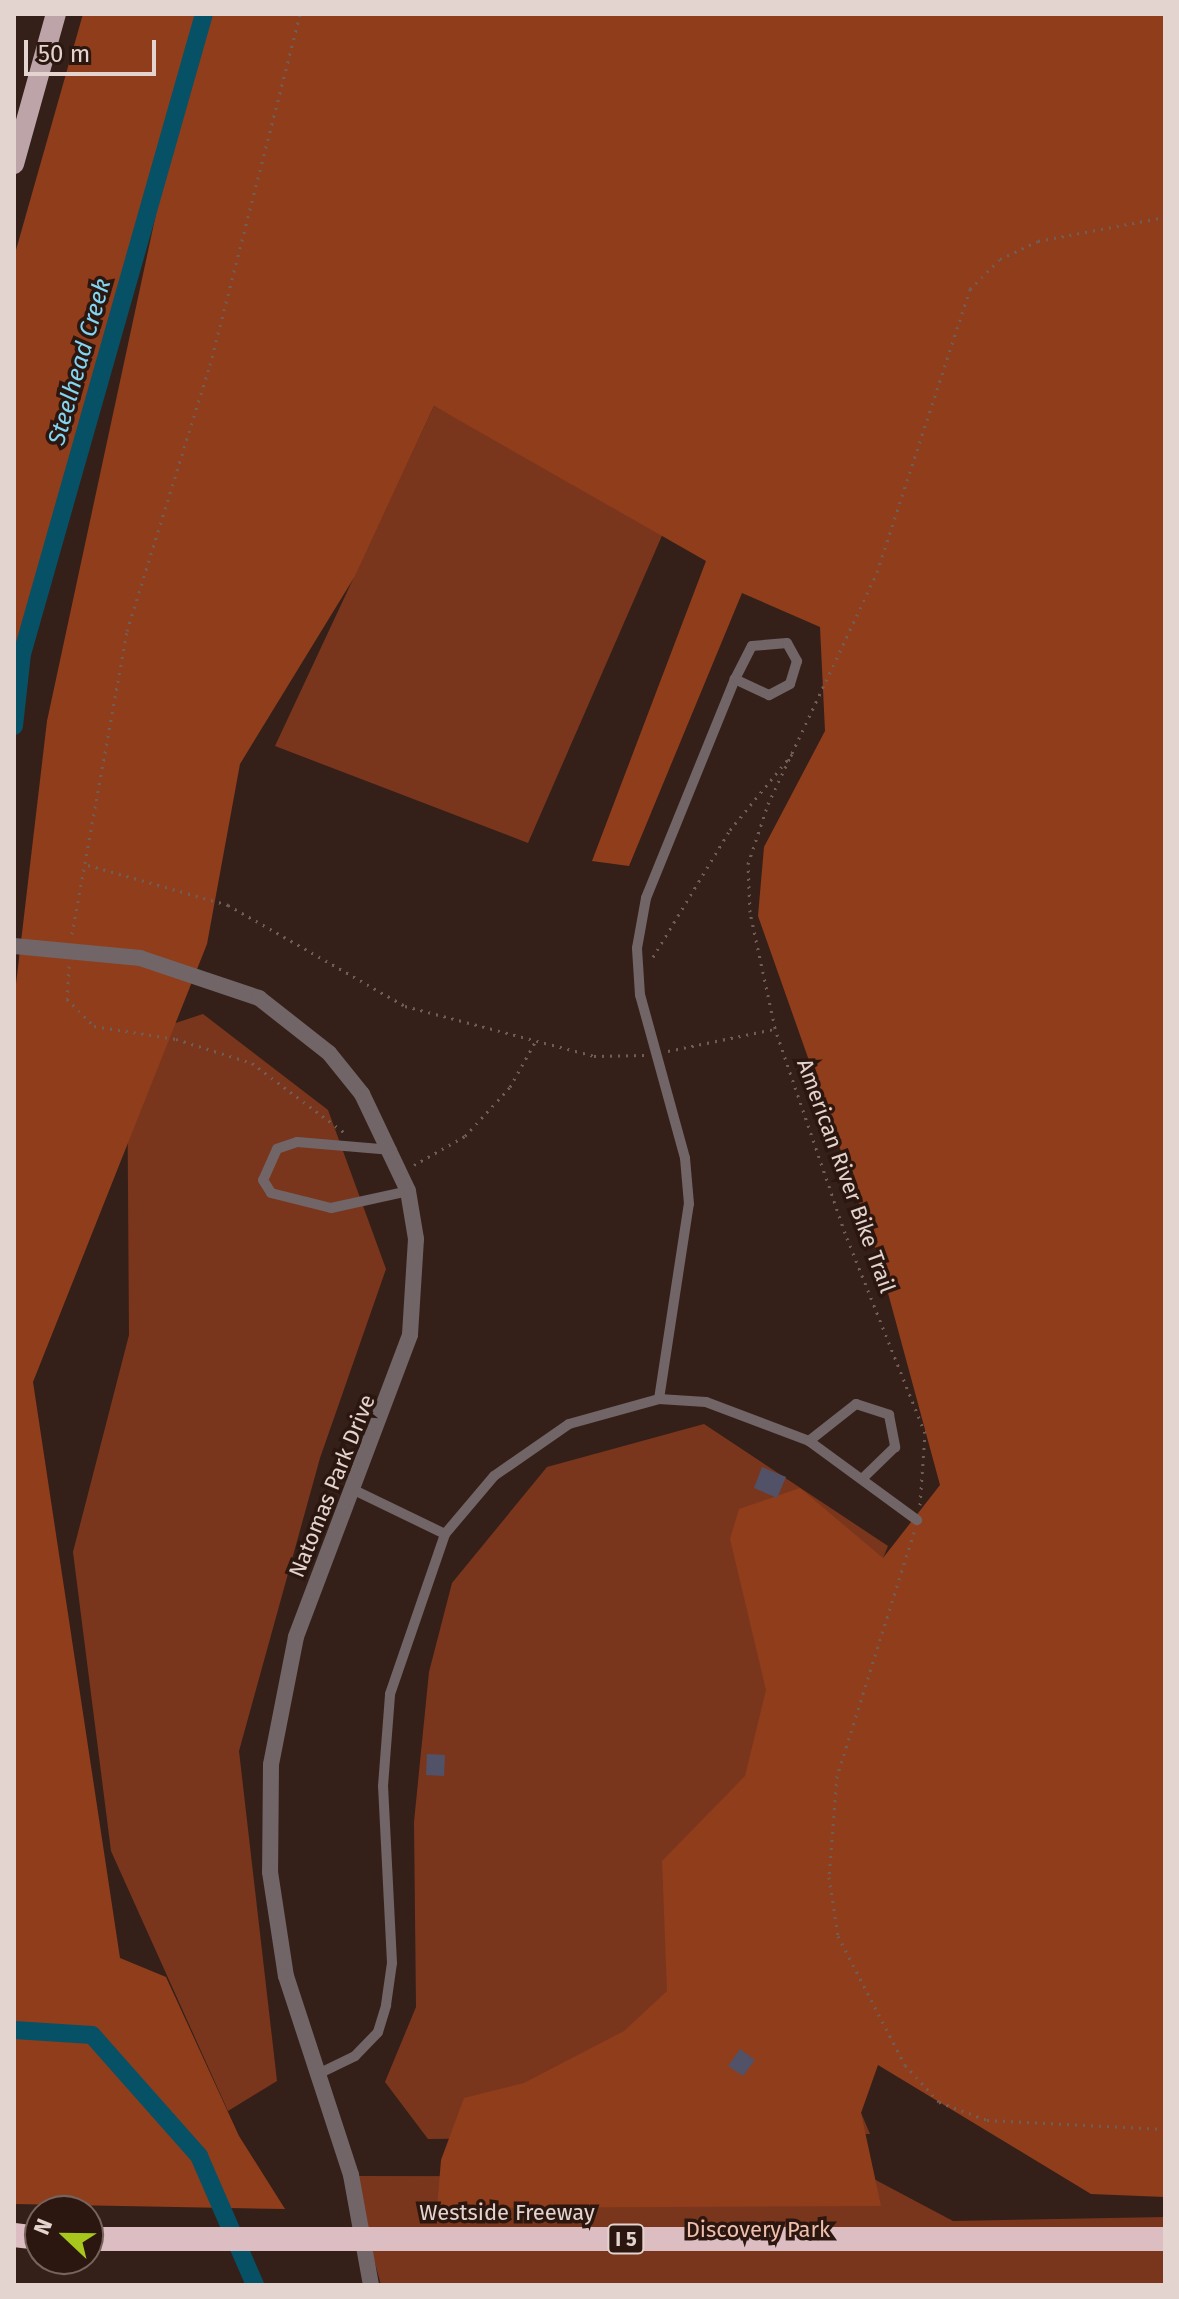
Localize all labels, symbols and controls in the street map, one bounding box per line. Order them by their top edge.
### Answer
scale bar [28,24,160,74]
text: 50 m [38,40,90,68]
water label: Steelhead Creek [42,275,118,449]
street label: American River Bike Trail [791,1055,901,1297]
street label: Natomas Park Drive [283,1391,381,1581]
north arrow [24,2195,104,2275]
street label: Westside Freeway [419,2200,595,2226]
text: N [28,2215,58,2238]
park label: Discovery Park [686,2217,830,2243]
road number: I 5 [606,2223,646,2255]

